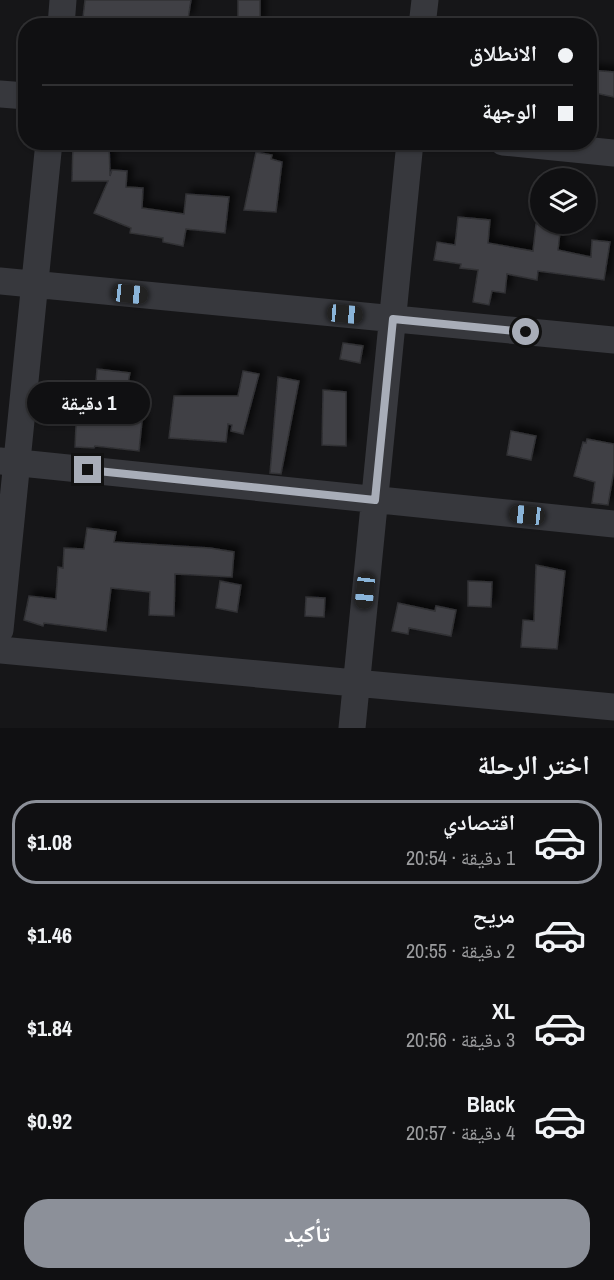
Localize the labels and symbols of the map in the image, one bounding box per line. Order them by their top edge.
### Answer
car [111,283,149,305]
car [326,303,364,325]
route start [512,318,539,345]
callout: 1 دقيقة [26,383,150,425]
route end [74,456,101,483]
car [508,504,546,526]
car [354,572,376,610]

